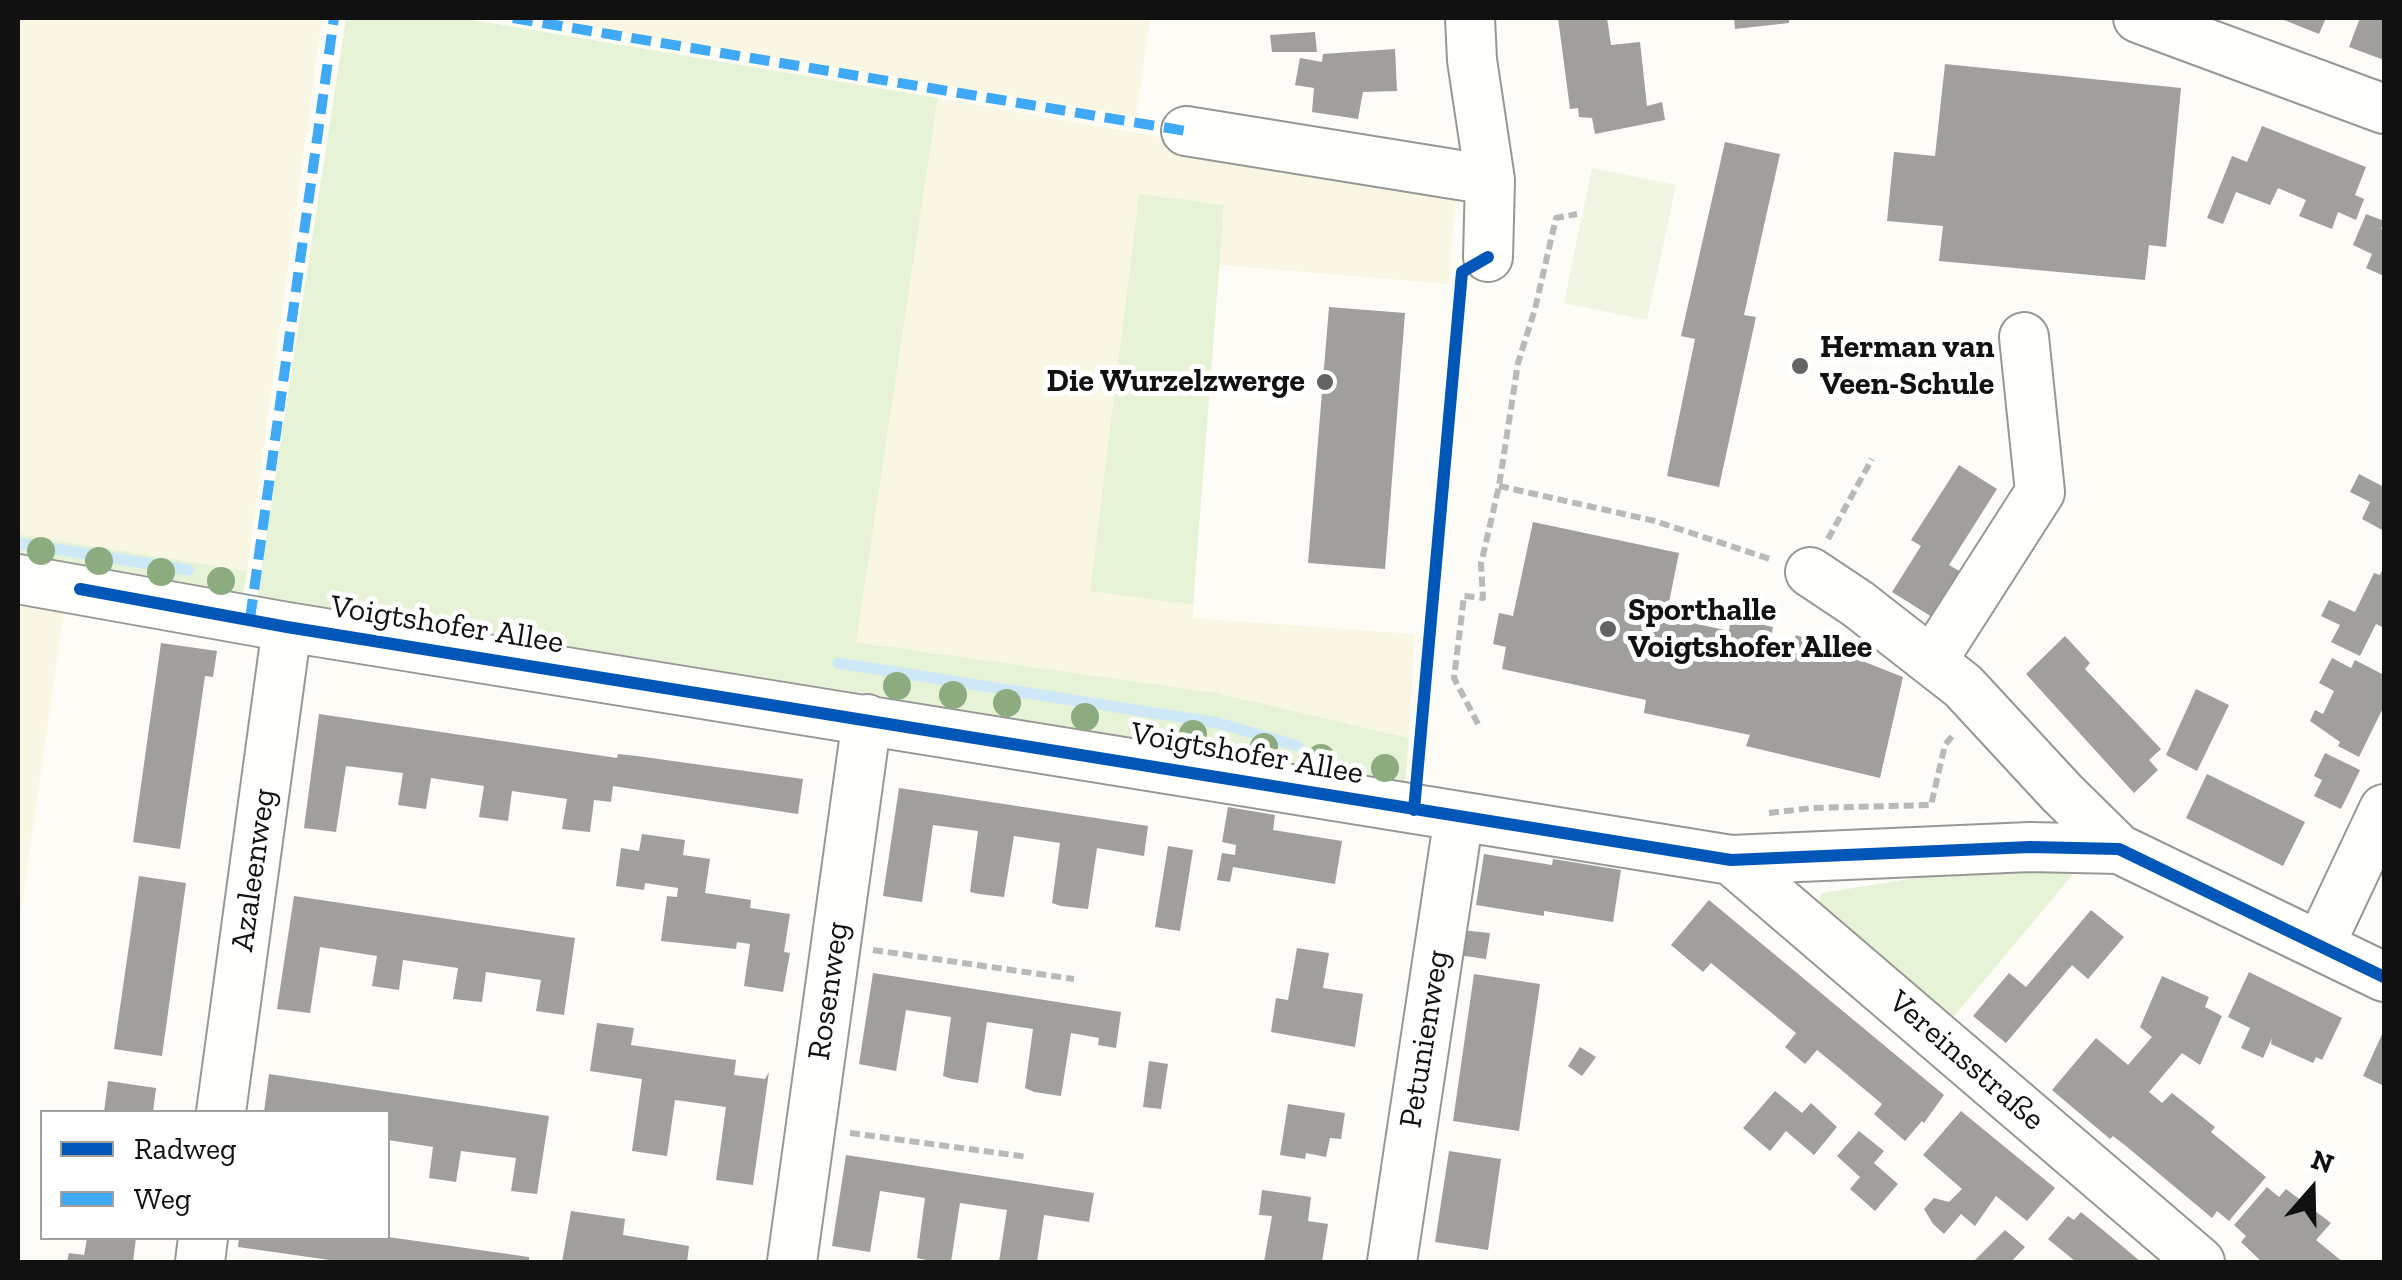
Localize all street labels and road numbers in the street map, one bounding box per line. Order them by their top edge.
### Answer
street label: Voigtshofer Allee [328,588,566,662]
street label: Voigtshofer Allee [1128,715,1366,793]
street label: Azaleenweg [224,786,284,954]
street label: Rosenweg [800,919,858,1063]
street label: Petunienweg [1392,947,1458,1131]
street label: Vereinsstraße [1880,983,2052,1139]

